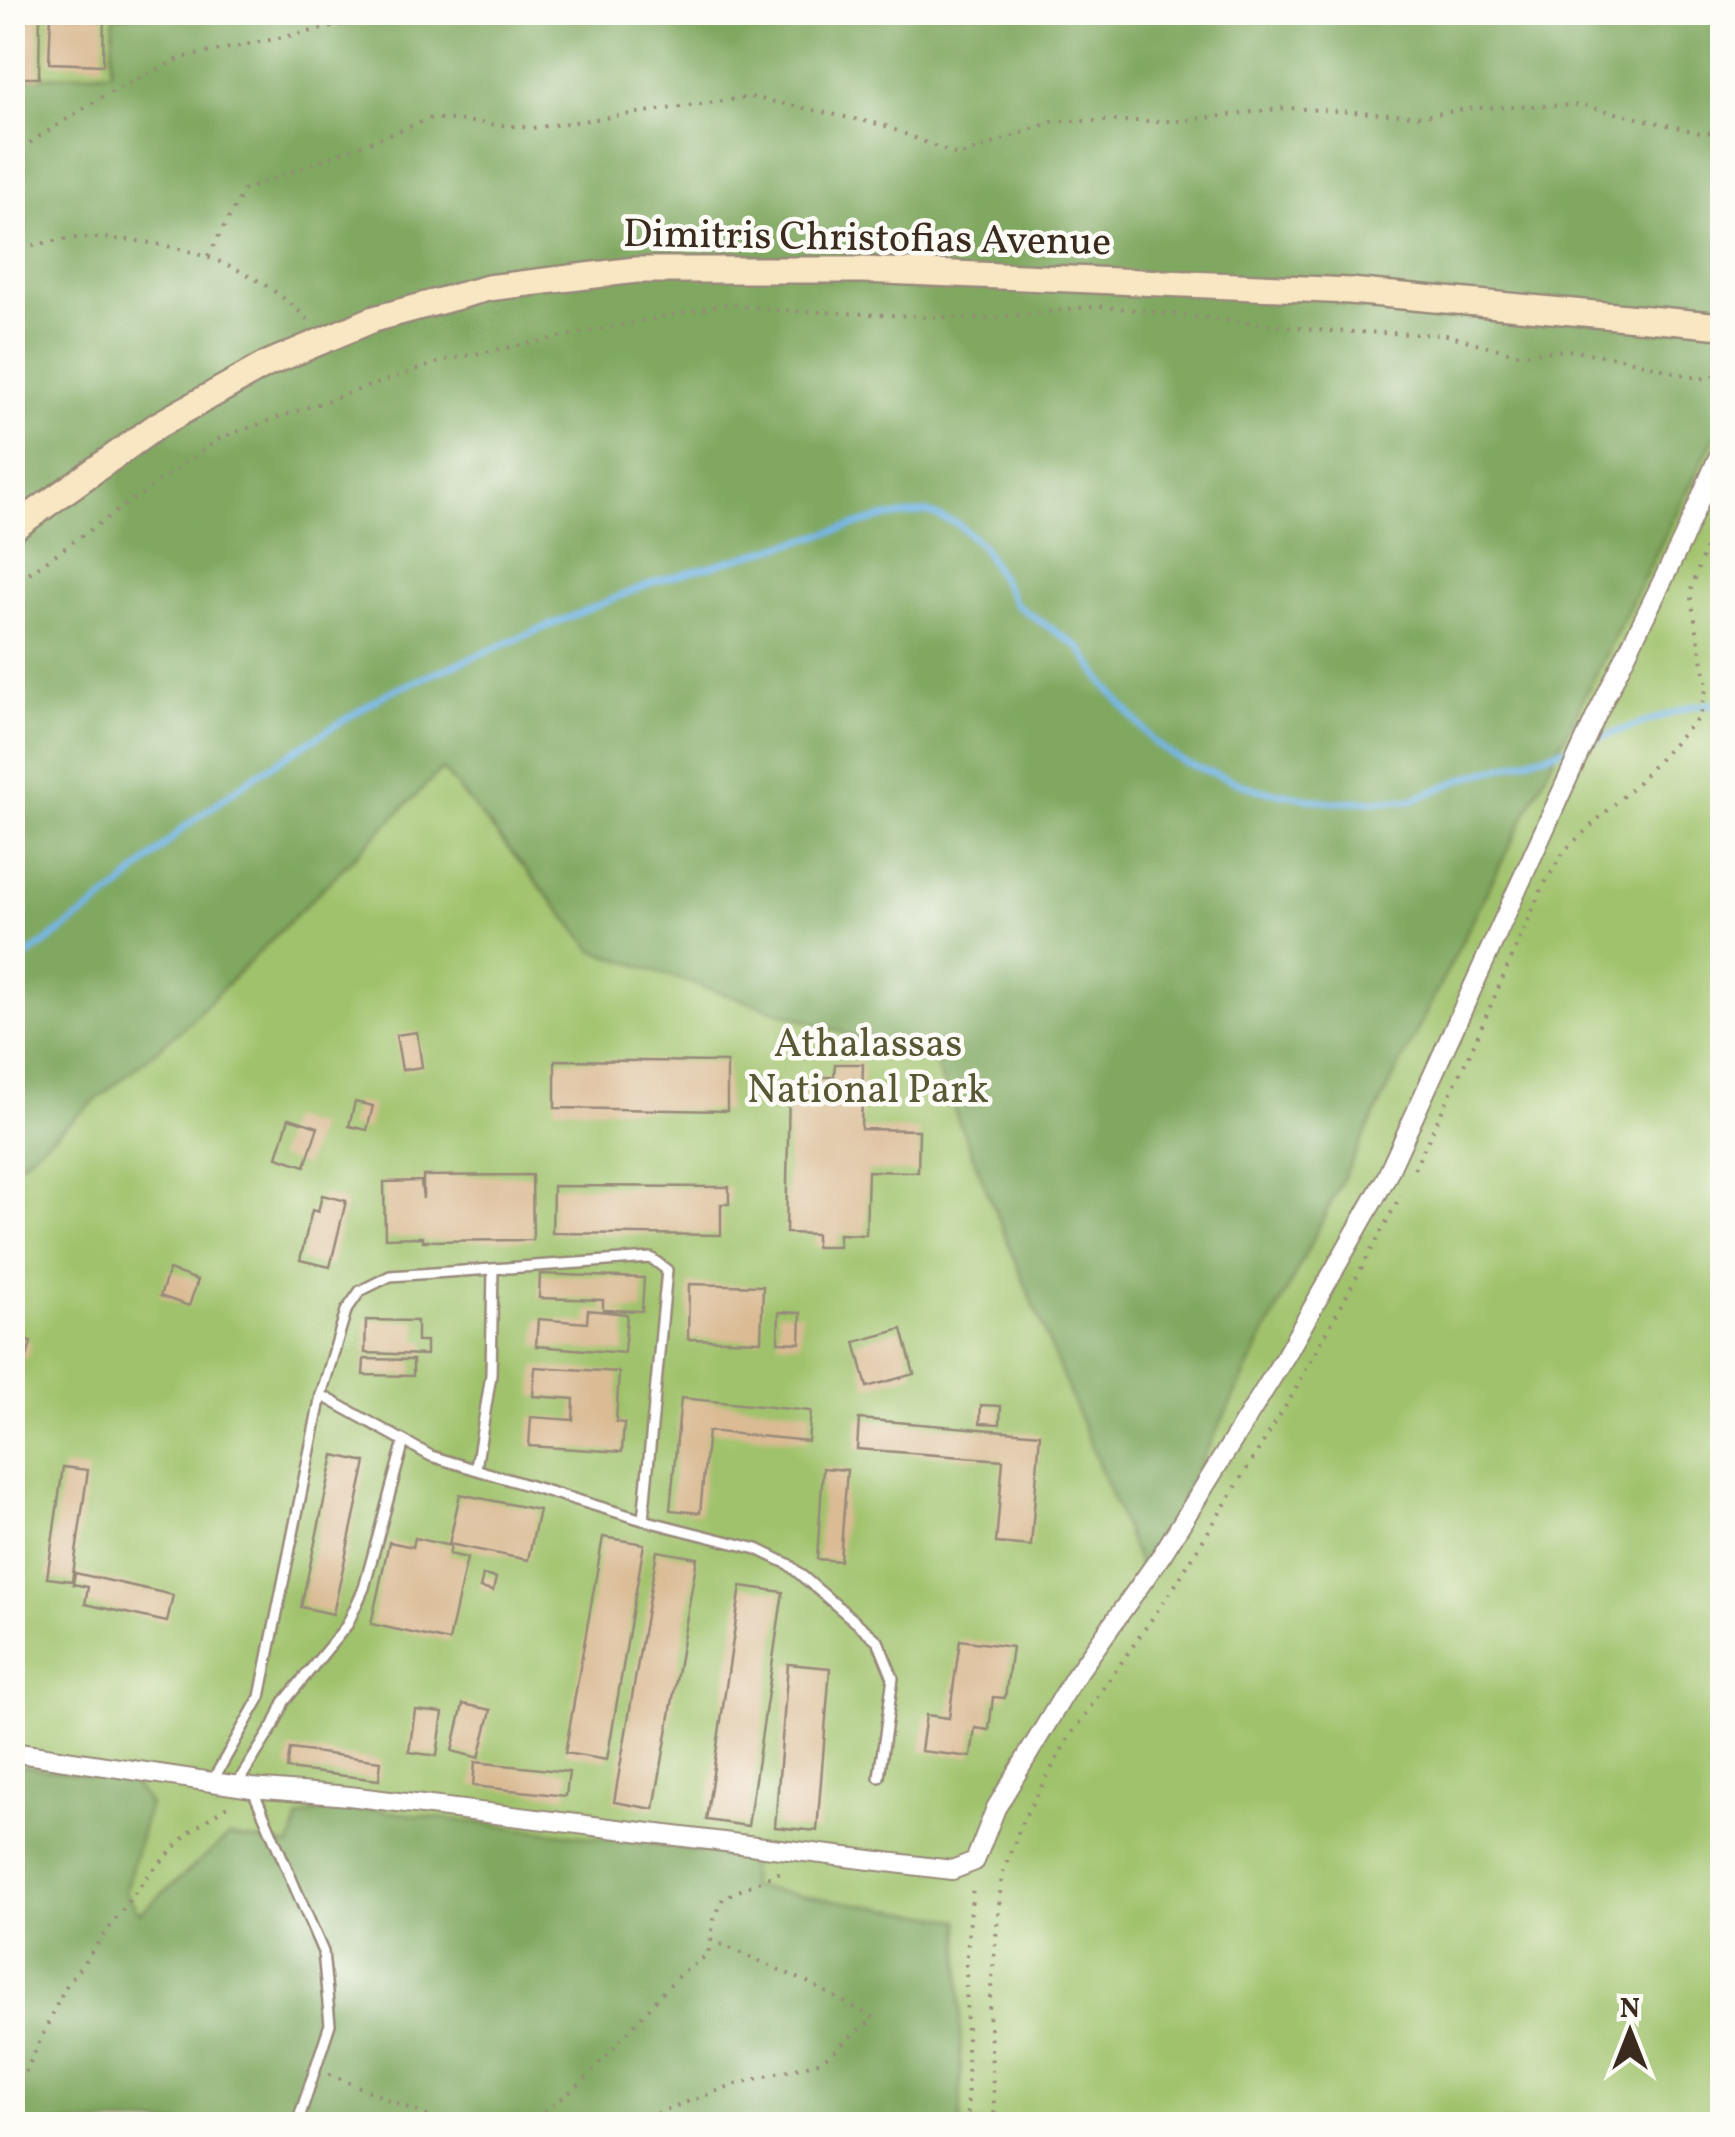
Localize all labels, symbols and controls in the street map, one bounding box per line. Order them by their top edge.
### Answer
street label: Dimitris Christofias Avenue [622,208,1112,272]
park label: Athalassas National Park [747,1018,989,1120]
north arrow [1580,1982,1680,2082]
text: N [1620,1990,1640,2029]

